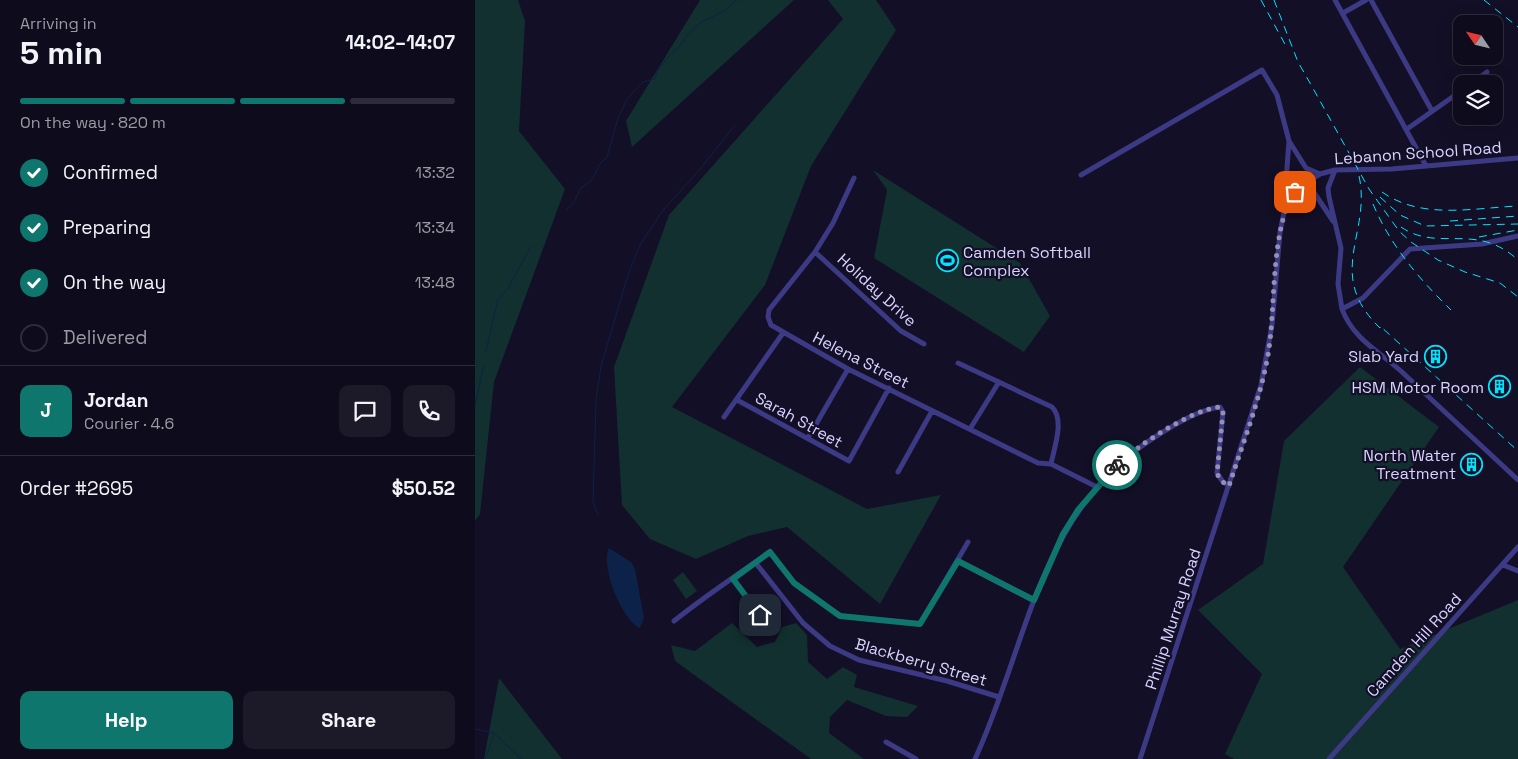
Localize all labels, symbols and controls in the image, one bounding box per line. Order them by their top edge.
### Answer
text: Arriving in [20,13,97,34]
north arrow [1453,15,1503,65]
map controls [1453,15,1503,125]
text: 14:02–14:07 [345,30,455,55]
text: 5 min [20,33,103,73]
button: layers [1453,75,1503,125]
text: On the way · 820 m [20,112,166,133]
street label: Lebanon School Road [1334,137,1502,169]
icon: check [20,159,48,187]
text: Confirmed [63,160,158,185]
text: 13:32 [415,162,455,183]
pin [1274,171,1316,213]
icon: bag [1281,178,1309,206]
icon: check [20,214,48,242]
text: Preparing [63,215,151,240]
text: 13:34 [415,217,455,238]
place label: Camden Softball Complex [963,242,1091,281]
street label: Holiday Drive [833,249,921,331]
sports icon: Camden Softball Complex [935,249,959,273]
icon: check [20,269,48,297]
text: On the way [63,270,166,295]
text: 13:48 [415,272,455,293]
text: Delivered [63,325,148,350]
street label: Helena Street [809,327,913,393]
building icon: Slab Yard [1423,344,1447,368]
place label: Slab Yard [1348,346,1419,367]
building icon: HSM Motor Room [1488,375,1512,399]
place label: HSM Motor Room [1352,377,1484,398]
button: chat [339,385,391,437]
button: phone [403,385,455,437]
street label: Sarah Street [752,387,846,453]
text: Jordan [84,388,149,413]
text: J [40,398,52,423]
text: Courier · 4.6 [84,413,174,434]
courier [1092,440,1142,490]
place label: North Water Treatment [1363,445,1456,484]
icon: bike [1103,451,1131,479]
building icon: North Water Treatment [1460,452,1484,476]
text: Order #2695 [20,476,133,501]
text: $50.52 [392,476,455,501]
street label: Phillip Murray Road [1140,546,1206,692]
street label: Camden Hill Road [1362,589,1466,701]
pin [739,594,781,636]
icon: home [746,601,774,629]
street label: Blackberry Street [853,633,989,691]
button: Help [20,691,233,749]
button: Share [243,691,455,749]

